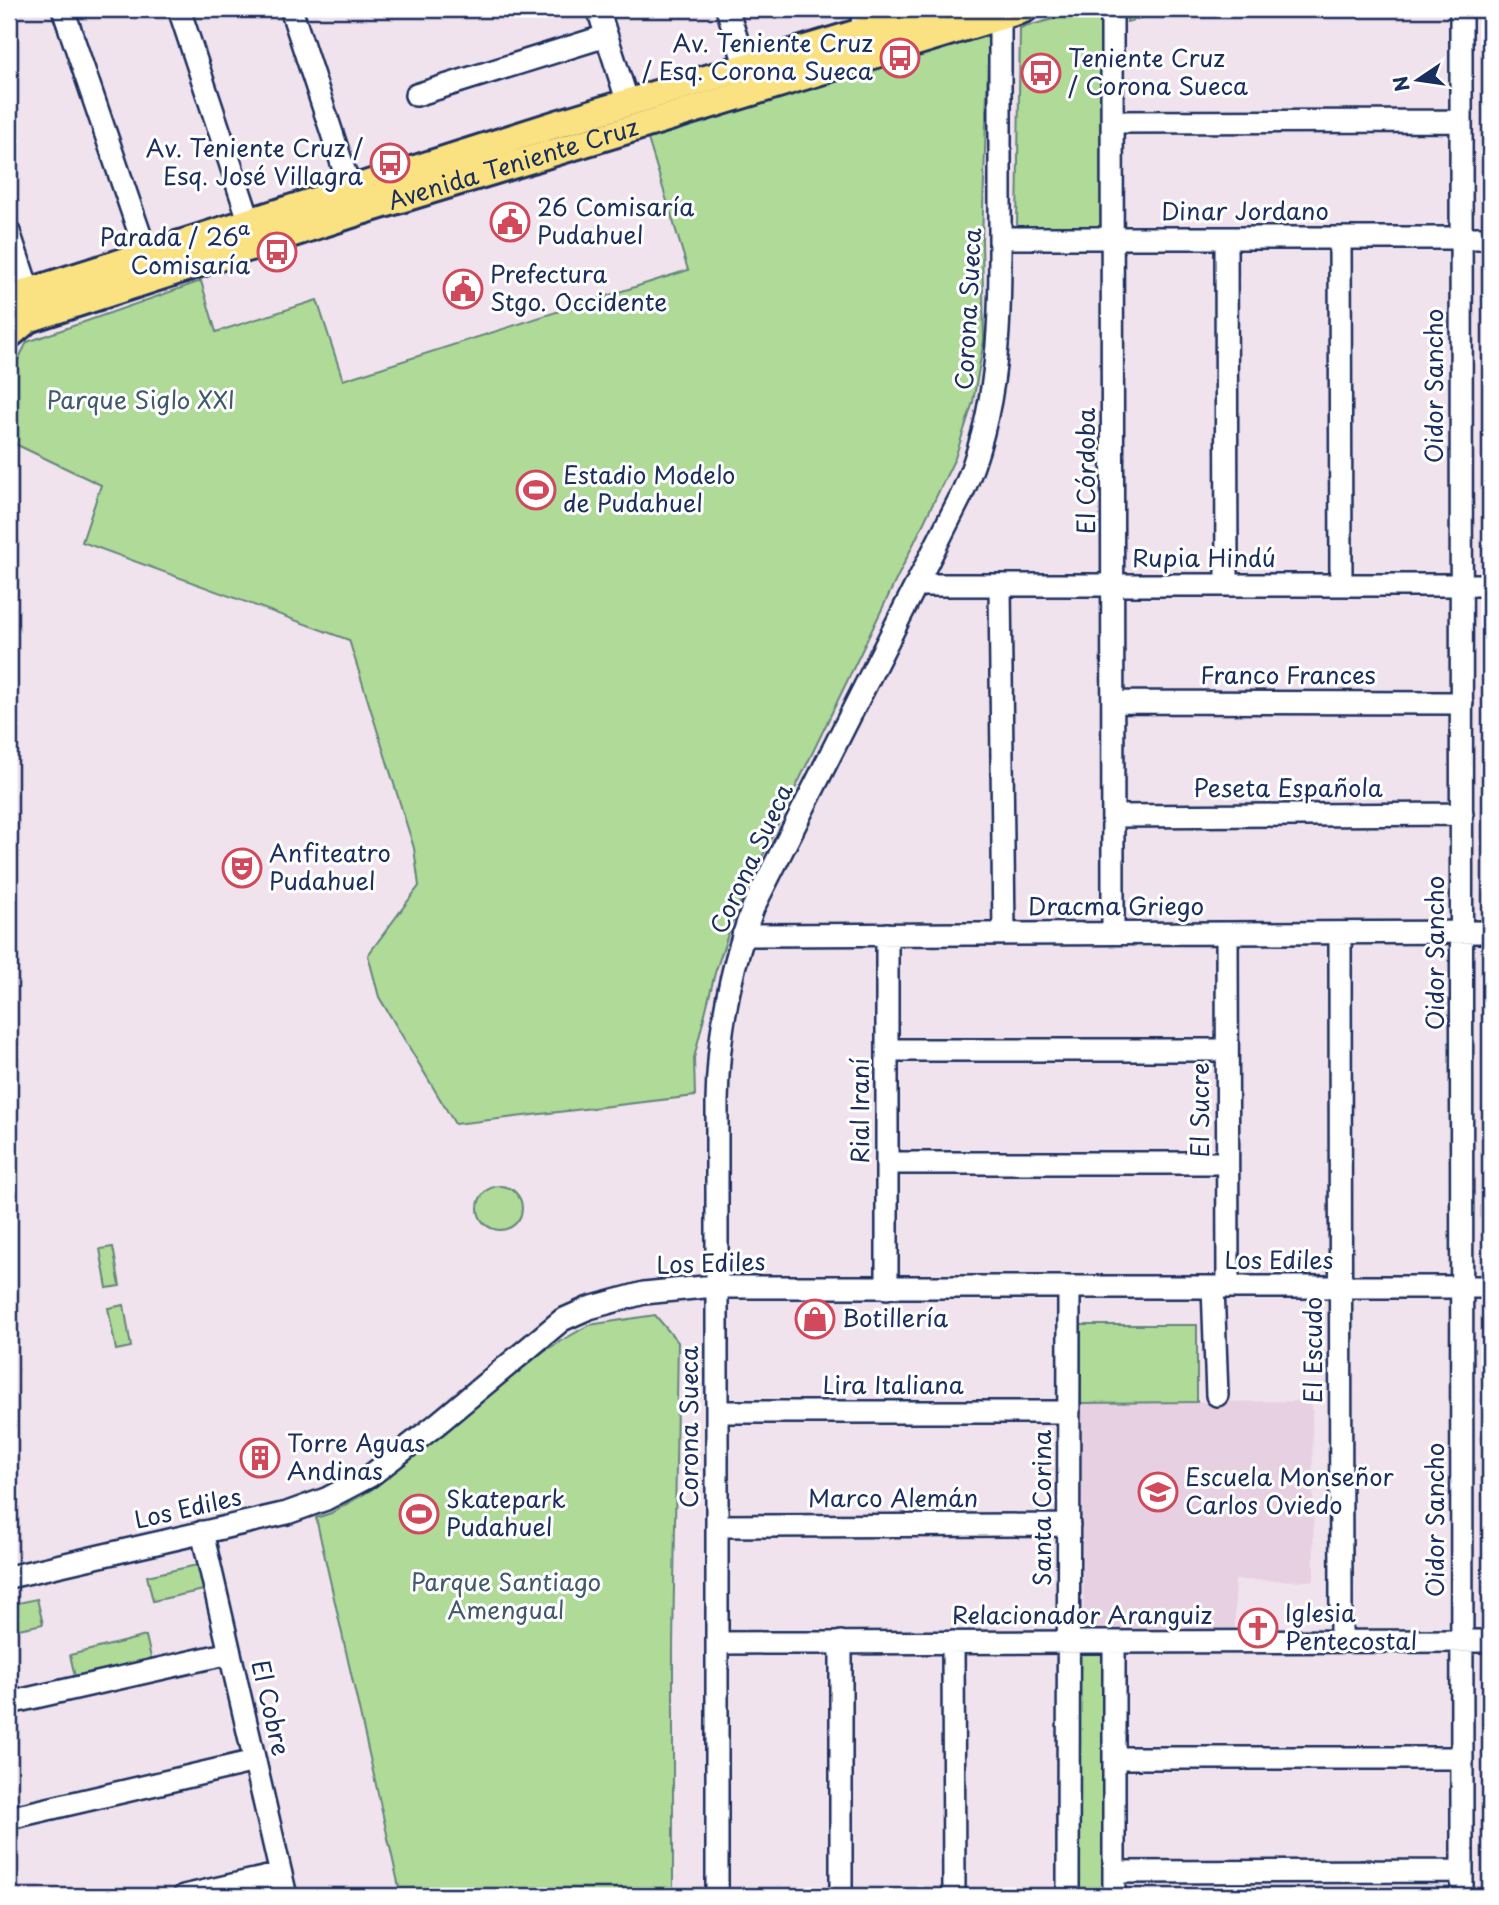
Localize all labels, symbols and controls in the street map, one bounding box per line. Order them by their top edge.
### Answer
place label: Av. Teniente Cruz / Esq. Corona Sueca [642,24,873,88]
bus stop icon: Av. Teniente Cruz / Esq. Corona Sueca [879,37,921,79]
place label: Teniente Cruz / Corona Sueca [1068,39,1248,103]
north arrow [1384,46,1454,116]
bus stop icon: Teniente Cruz / Corona Sueca [1020,52,1062,94]
text: N [1385,74,1416,95]
street label: Avenida Teniente Cruz [383,108,642,218]
place label: Av. Teniente Cruz / Esq. José Villagra [146,129,364,193]
bus stop icon: Av. Teniente Cruz / Esq. José Villagra [369,142,411,184]
place label: 26 Comisaría Pudahuel [537,188,694,252]
street label: Dinar Jordano [1161,192,1329,228]
public building icon: 26 Comisaría Pudahuel [489,201,531,243]
place label: Parada / 26ª Comisaría [100,218,250,282]
street label: Corona Sueca [945,227,989,391]
bus stop icon: Parada / 26ª Comisaría [256,231,298,273]
place label: Prefectura Stgo. Occidente [490,255,667,319]
public building icon: Prefectura Stgo. Occidente [442,268,484,310]
street label: Oidor Sancho [1415,309,1451,463]
park label: Parque Siglo XXI [47,381,235,417]
street label: El Córdoba [1067,408,1103,534]
place label: Estadio Modelo de Pudahuel [563,456,735,520]
sports icon: Estadio Modelo de Pudahuel [515,469,557,511]
street label: Rupia Hindú [1132,539,1276,575]
street label: Franco Frances [1200,656,1376,692]
street label: Peseta Española [1193,769,1383,805]
street label: Corona Sueca [700,777,801,939]
place label: Anfiteatro Pudahuel [269,834,391,898]
theatre icon: Anfiteatro Pudahuel [221,847,263,889]
street label: Oidor Sancho [1416,876,1452,1030]
street label: Dracma Griego [1028,887,1204,923]
street label: Rial Iraní [841,1058,877,1164]
street label: El Sucre [1181,1062,1217,1158]
street label: Los Ediles [1224,1241,1334,1277]
street label: Los Ediles [656,1242,766,1282]
street label: El Escudo [1294,1297,1330,1403]
shop icon: Botillería [794,1298,836,1340]
place label: Botillería [842,1299,948,1335]
street label: Corona Sueca [670,1346,706,1508]
street label: Lira Italiana [822,1366,964,1402]
place label: Torre Aguas Andinas [287,1424,425,1488]
street label: Santa Corina [1023,1429,1059,1586]
building icon: Torre Aguas Andinas [239,1437,281,1479]
street label: Oidor Sancho [1416,1443,1452,1597]
place label: Escuela Monseñor Carlos Oviedo [1185,1458,1395,1522]
school or university icon: Escuela Monseñor Carlos Oviedo [1137,1471,1179,1513]
street label: Los Ediles [130,1477,245,1537]
street label: Marco Alemán [808,1479,978,1515]
place label: Skatepark Pudahuel [446,1480,566,1544]
sports icon: Skatepark Pudahuel [398,1493,440,1535]
park label: Parque Santiago Amengual [411,1563,601,1627]
place label: Iglesia Pentecostal [1285,1594,1417,1658]
street label: Relacionador Aranguiz [952,1596,1212,1632]
church icon: Iglesia Pentecostal [1237,1607,1279,1649]
street label: El Cobre [243,1656,300,1759]

